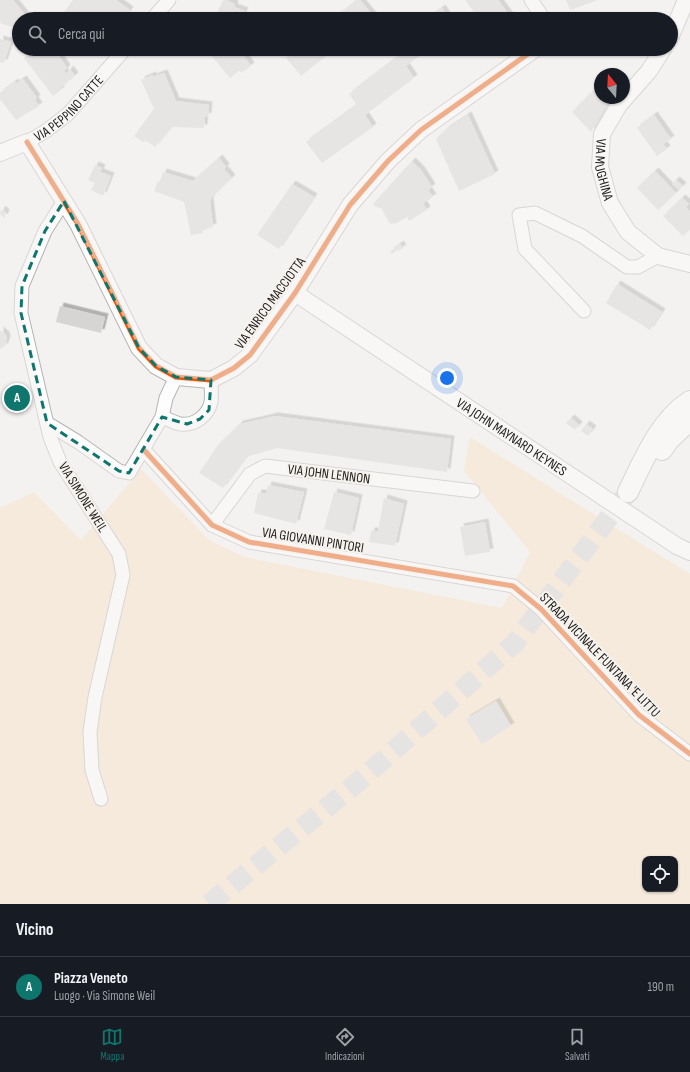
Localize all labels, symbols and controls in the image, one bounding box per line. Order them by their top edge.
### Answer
search box [12,12,678,56]
icon: search [26,23,48,45]
text: Cerca qui [58,25,105,44]
north arrow [594,68,630,104]
street label: VIA PEPPINO CATTE [31,71,107,145]
street label: VIA MUGHINA [591,138,618,203]
street label: VIA ENRICO MACCIOTTA [231,253,310,352]
your location [437,368,457,388]
pin: A [4,383,30,413]
street label: VIA JOHN MAYNARD KEYNES [453,394,570,479]
street label: VIA SIMONE WEIL [55,459,111,535]
street label: VIA JOHN LENNON [287,461,371,487]
street label: VIA GIOVANNI PINTORI [261,524,365,556]
street label: STRADA VICINALE FUNTANA 'E LITTU [536,589,664,721]
map controls [642,856,678,892]
button: locate [642,856,678,892]
text: Vicino [16,920,53,940]
text: Piazza Veneto [54,969,128,988]
text: A [26,979,32,995]
text: 190 m [647,979,674,995]
text: Luogo · Via Simone Weil [54,988,155,1004]
tab: Mappa [100,1026,124,1063]
tab: Indicazioni [325,1026,364,1063]
tab: Salvati [565,1026,590,1063]

